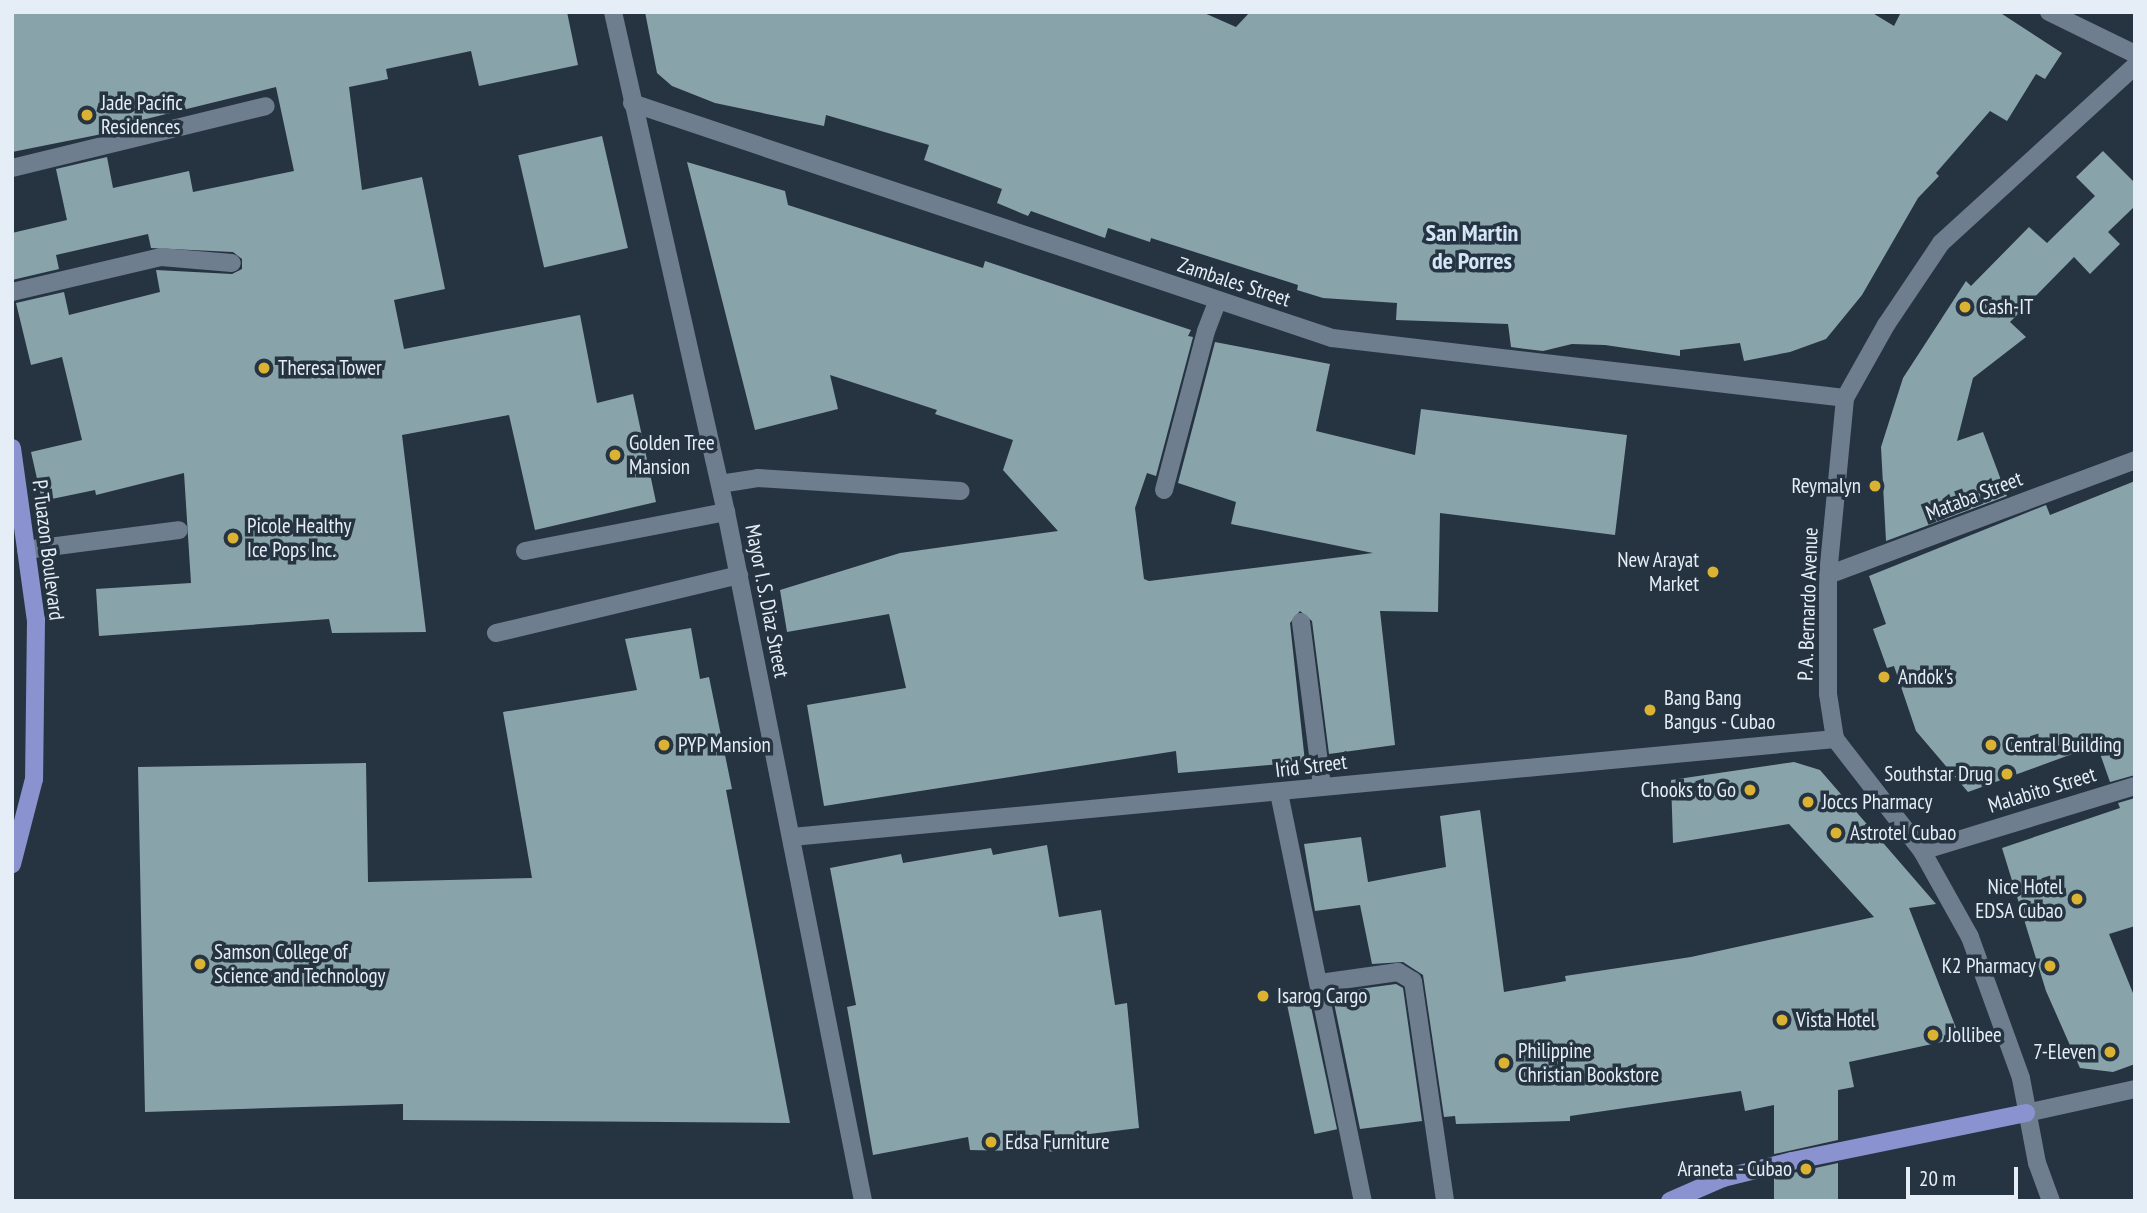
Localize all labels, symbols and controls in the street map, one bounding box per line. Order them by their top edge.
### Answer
place label: Jade Pacific Residences [101,90,183,140]
marker: Jade Pacific Residences [79,107,95,123]
district label: San Martin de Porres [1426,219,1518,275]
street label: Zambales Street [1174,252,1294,312]
place label: Cash-IT [1979,294,2033,320]
marker: Cash-IT [1957,299,1973,315]
place label: Theresa Tower [278,355,382,381]
marker: Theresa Tower [256,360,272,376]
place label: Golden Tree Mansion [629,430,715,480]
marker: Golden Tree Mansion [607,447,623,463]
street label: Mataba Street [1922,466,2026,526]
place label: Reymalyn [1791,473,1861,499]
street label: P. Tuazon Boulevard [27,477,69,623]
marker: Reymalyn [1867,478,1883,494]
place label: Picole Healthy Ice Pops Inc. [247,513,351,563]
street label: Mayor I. S. Diaz Street [739,521,795,681]
street label: P. A. Bernardo Avenue [1793,525,1823,683]
marker: Picole Healthy Ice Pops Inc. [225,530,241,546]
place label: New Arayat Market [1616,547,1699,597]
marker: New Arayat Market [1705,564,1721,580]
place label: Andok's [1898,664,1953,690]
marker: Andok's [1876,669,1892,685]
place label: Bang Bang Bangus - Cubao [1664,685,1777,735]
marker: Bang Bang Bangus - Cubao [1642,702,1658,718]
place label: PYP Mansion [678,732,771,758]
place label: Central Building [2005,732,2122,758]
marker: PYP Mansion [656,737,672,753]
marker: Central Building [1983,737,1999,753]
street label: Irid Street [1274,749,1348,783]
place label: Southstar Drug [1884,761,1993,787]
street label: Malabito Street [1985,762,2099,818]
marker: Southstar Drug [1999,766,2015,782]
place label: Chooks to Go [1641,777,1736,803]
marker: Chooks to Go [1742,782,1758,798]
place label: Joccs Pharmacy [1822,789,1932,815]
marker: Joccs Pharmacy [1800,794,1816,810]
place label: Astrotel Cubao [1850,820,1956,846]
marker: Astrotel Cubao [1828,825,1844,841]
place label: Nice Hotel EDSA Cubao [1975,874,2063,924]
marker: Nice Hotel EDSA Cubao [2069,891,2085,907]
place label: Samson College of Science and Technology [214,939,386,989]
place label: K2 Pharmacy [1942,953,2036,979]
marker: Samson College of Science and Technology [192,956,208,972]
marker: K2 Pharmacy [2042,958,2058,974]
place label: Isarog Cargo [1277,983,1367,1009]
marker: Isarog Cargo [1255,988,1271,1004]
place label: Vista Hotel [1796,1007,1876,1033]
marker: Vista Hotel [1774,1012,1790,1028]
place label: Jollibee [1947,1022,2002,1048]
marker: Jollibee [1925,1027,1941,1043]
place label: Philippine Christian Bookstore [1518,1038,1659,1088]
place label: 7-Eleven [2033,1039,2096,1065]
marker: 7-Eleven [2102,1044,2118,1060]
marker: Philippine Christian Bookstore [1496,1055,1512,1071]
place label: Edsa Furniture [1005,1129,1110,1155]
marker: Edsa Furniture [983,1134,999,1150]
scale bar [1909,1154,2021,1198]
place label: Araneta - Cubao [1676,1156,1792,1182]
marker: Araneta - Cubao [1798,1161,1814,1177]
text: 20 m [1919,1165,1956,1192]

